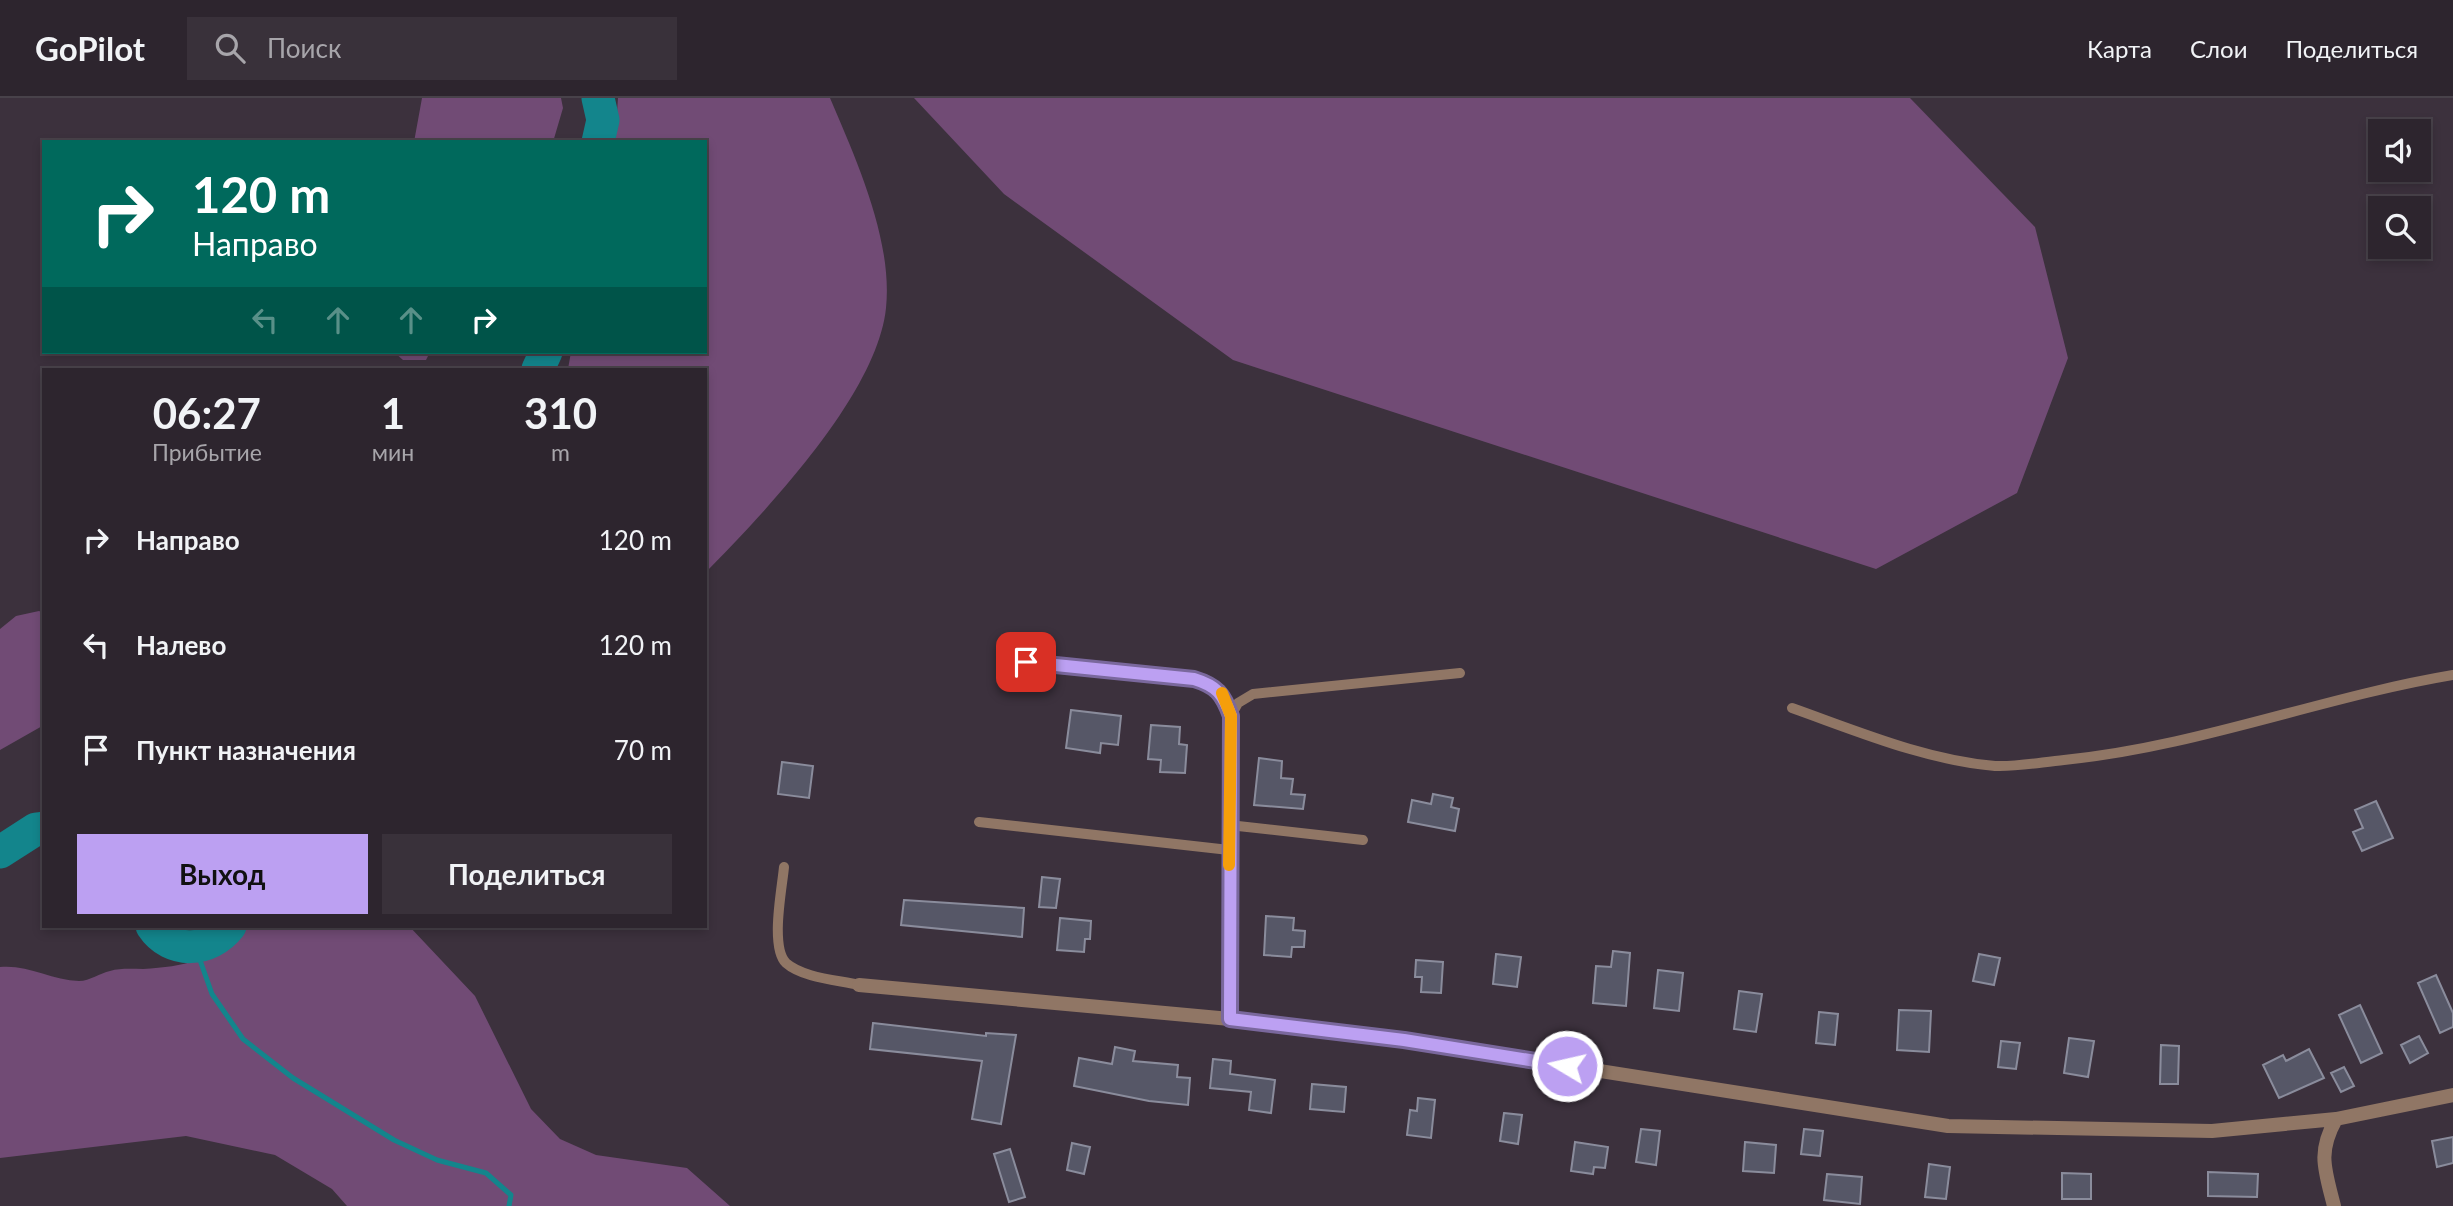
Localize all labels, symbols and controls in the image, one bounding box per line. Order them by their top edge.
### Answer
search box [187,17,677,80]
text: GoPilot [35,28,145,68]
icon: search [211,29,249,67]
text: Поиск [267,32,341,64]
text: Карта [2087,34,2152,63]
text: Слои [2190,34,2247,63]
text: Поделиться [2285,34,2418,63]
map controls [2368,119,2431,259]
button: sound [2368,119,2431,182]
text: 120 m [192,165,330,223]
icon: right [77,168,168,259]
button: search [2368,196,2431,259]
text: Направо [192,224,318,263]
icon: left [246,301,284,339]
icon: ahead [319,301,357,339]
icon: ahead [392,301,430,339]
icon: right [465,301,503,339]
text: 06:27 [153,388,261,438]
text: 1 [381,388,405,438]
text: 310 [524,388,597,438]
text: Прибытие [152,438,262,466]
text: мин [372,438,414,466]
text: m [551,438,570,466]
icon: right [77,521,115,559]
text: Направо [136,524,240,556]
text: 120 m [599,524,672,556]
icon: left [77,626,115,664]
text: Налево [136,629,226,661]
text: 120 m [599,629,672,661]
pin [996,632,1056,692]
icon: arrive [1007,643,1045,681]
icon: arrive [77,731,115,769]
text: Пункт назначения [136,734,356,766]
text: 70 m [614,734,672,766]
button: Выход [77,834,368,914]
button: Поделиться [382,834,672,914]
position arrow [1530,1029,1604,1103]

